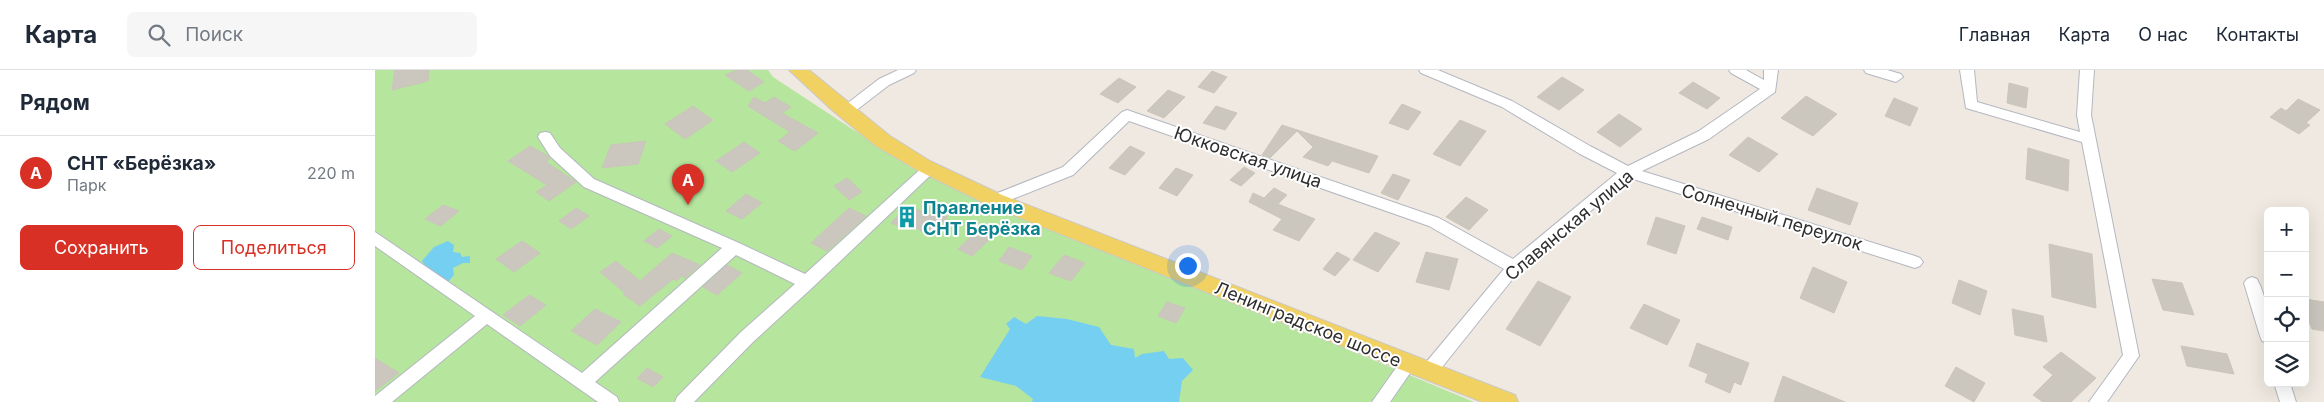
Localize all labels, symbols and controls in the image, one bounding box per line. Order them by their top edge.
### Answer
search box [127,12,477,57]
text: Карта [25,20,97,49]
icon: search [145,21,173,49]
text: Поиск [185,23,243,46]
text: Главная [1959,24,2030,45]
text: Карта [2058,24,2110,45]
text: О нас [2138,24,2188,45]
text: Контакты [2216,24,2299,45]
text: Рядом [20,90,90,115]
street label: Юкковская улица [1171,122,1325,192]
text: СНТ «Берёзка» [67,152,216,175]
text: A [30,163,42,183]
text: 220 m [307,163,355,183]
pin: A [672,164,704,205]
street label: Славянская улица [1501,165,1637,285]
text: Парк [67,175,106,195]
street label: Солнечный переулок [1679,179,1865,255]
place label: Правление СНТ Берёзка [923,197,1041,239]
building icon: Правление СНТ Берёзка [894,204,920,230]
map controls [2264,207,2309,387]
button: + [2264,207,2309,252]
button: Сохранить [20,225,183,270]
button: Поделиться [193,225,355,270]
button: − [2264,252,2309,297]
your location [1175,253,1201,279]
street label: Ленинградское шоссе [1212,277,1404,371]
button: locate [2264,297,2309,342]
button: layers [2264,342,2309,387]

